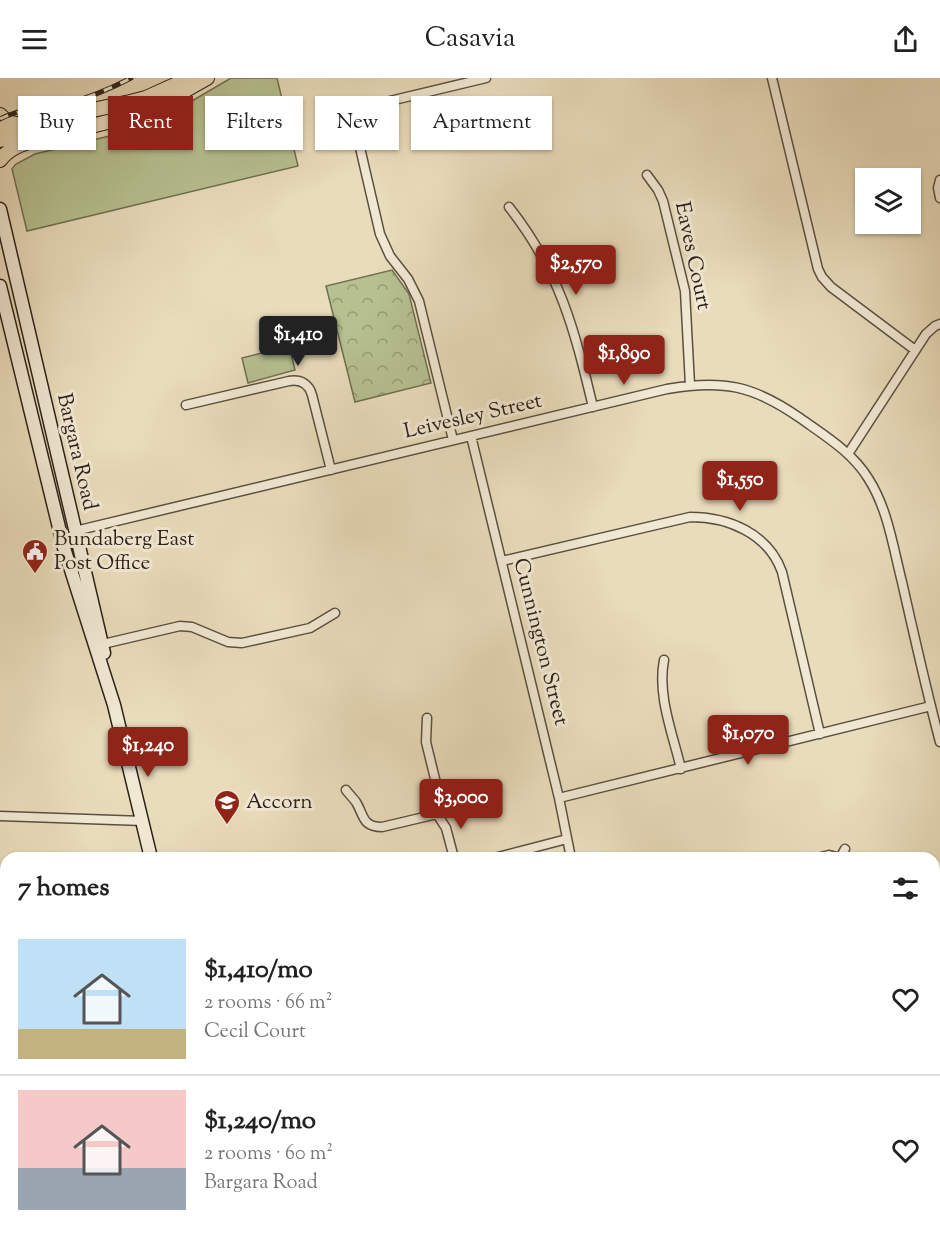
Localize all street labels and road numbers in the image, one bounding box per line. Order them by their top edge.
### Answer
street label: Eaves Court [666,199,718,313]
street label: Leivesley Street [401,387,545,447]
street label: Bargara Road [48,390,104,514]
street label: Cunnington Street [505,555,575,729]

